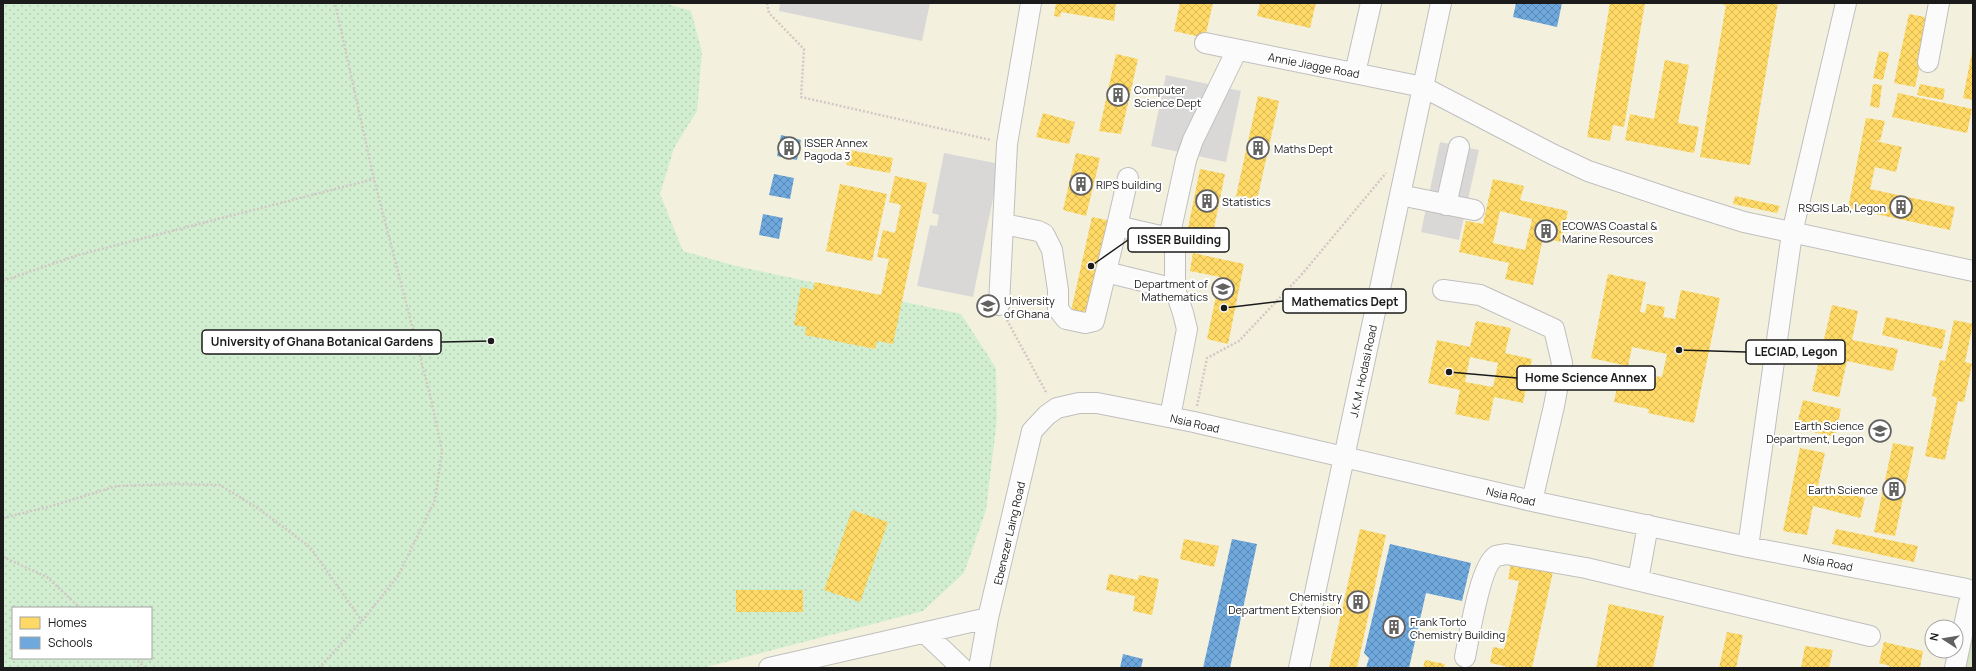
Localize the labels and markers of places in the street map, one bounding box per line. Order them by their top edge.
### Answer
building icon: Computer Science Dept [1105,82,1131,108]
place label: Computer Science Dept [1134,82,1201,110]
building icon: ISSER Annex Pagoda 3 [776,135,802,161]
place label: ISSER Annex Pagoda 3 [804,135,868,163]
building icon: Maths Dept [1245,135,1271,161]
place label: Maths Dept [1274,141,1333,156]
building icon: RIPS building [1068,171,1094,197]
place label: RIPS building [1096,177,1161,192]
building icon: Statistics [1194,188,1220,214]
place label: Statistics [1222,194,1271,209]
building icon: RSGIS Lab, Legon [1888,194,1914,220]
place label: RSGIS Lab, Legon [1798,200,1886,215]
building icon: ECOWAS Coastal & Marine Resources [1533,218,1559,244]
place label: ECOWAS Coastal & Marine Resources [1562,218,1658,246]
callout: ISSER Building [1128,228,1229,252]
place label: Department of Mathematics [1134,276,1208,304]
school or university icon: Department of Mathematics [1210,276,1236,302]
callout: Mathematics Dept [1283,289,1406,313]
school or university icon: University of Ghana [975,293,1001,319]
place label: University of Ghana [1004,293,1055,321]
callout: University of Ghana Botanical Gardens [202,330,441,354]
callout: LECIAD, Legon [1746,340,1845,364]
callout: Home Science Annex [1517,366,1655,390]
place label: Earth Science Department, Legon [1766,418,1865,446]
school or university icon: Earth Science Department, Legon [1867,418,1893,444]
building icon: Earth Science [1881,476,1907,502]
place label: Earth Science [1808,482,1879,497]
place label: Chemistry Department Extension [1228,589,1342,617]
building icon: Chemistry Department Extension [1345,589,1371,615]
building icon: Frank Torto Chemistry Building [1381,614,1407,640]
place label: Frank Torto Chemistry Building [1410,614,1505,642]

